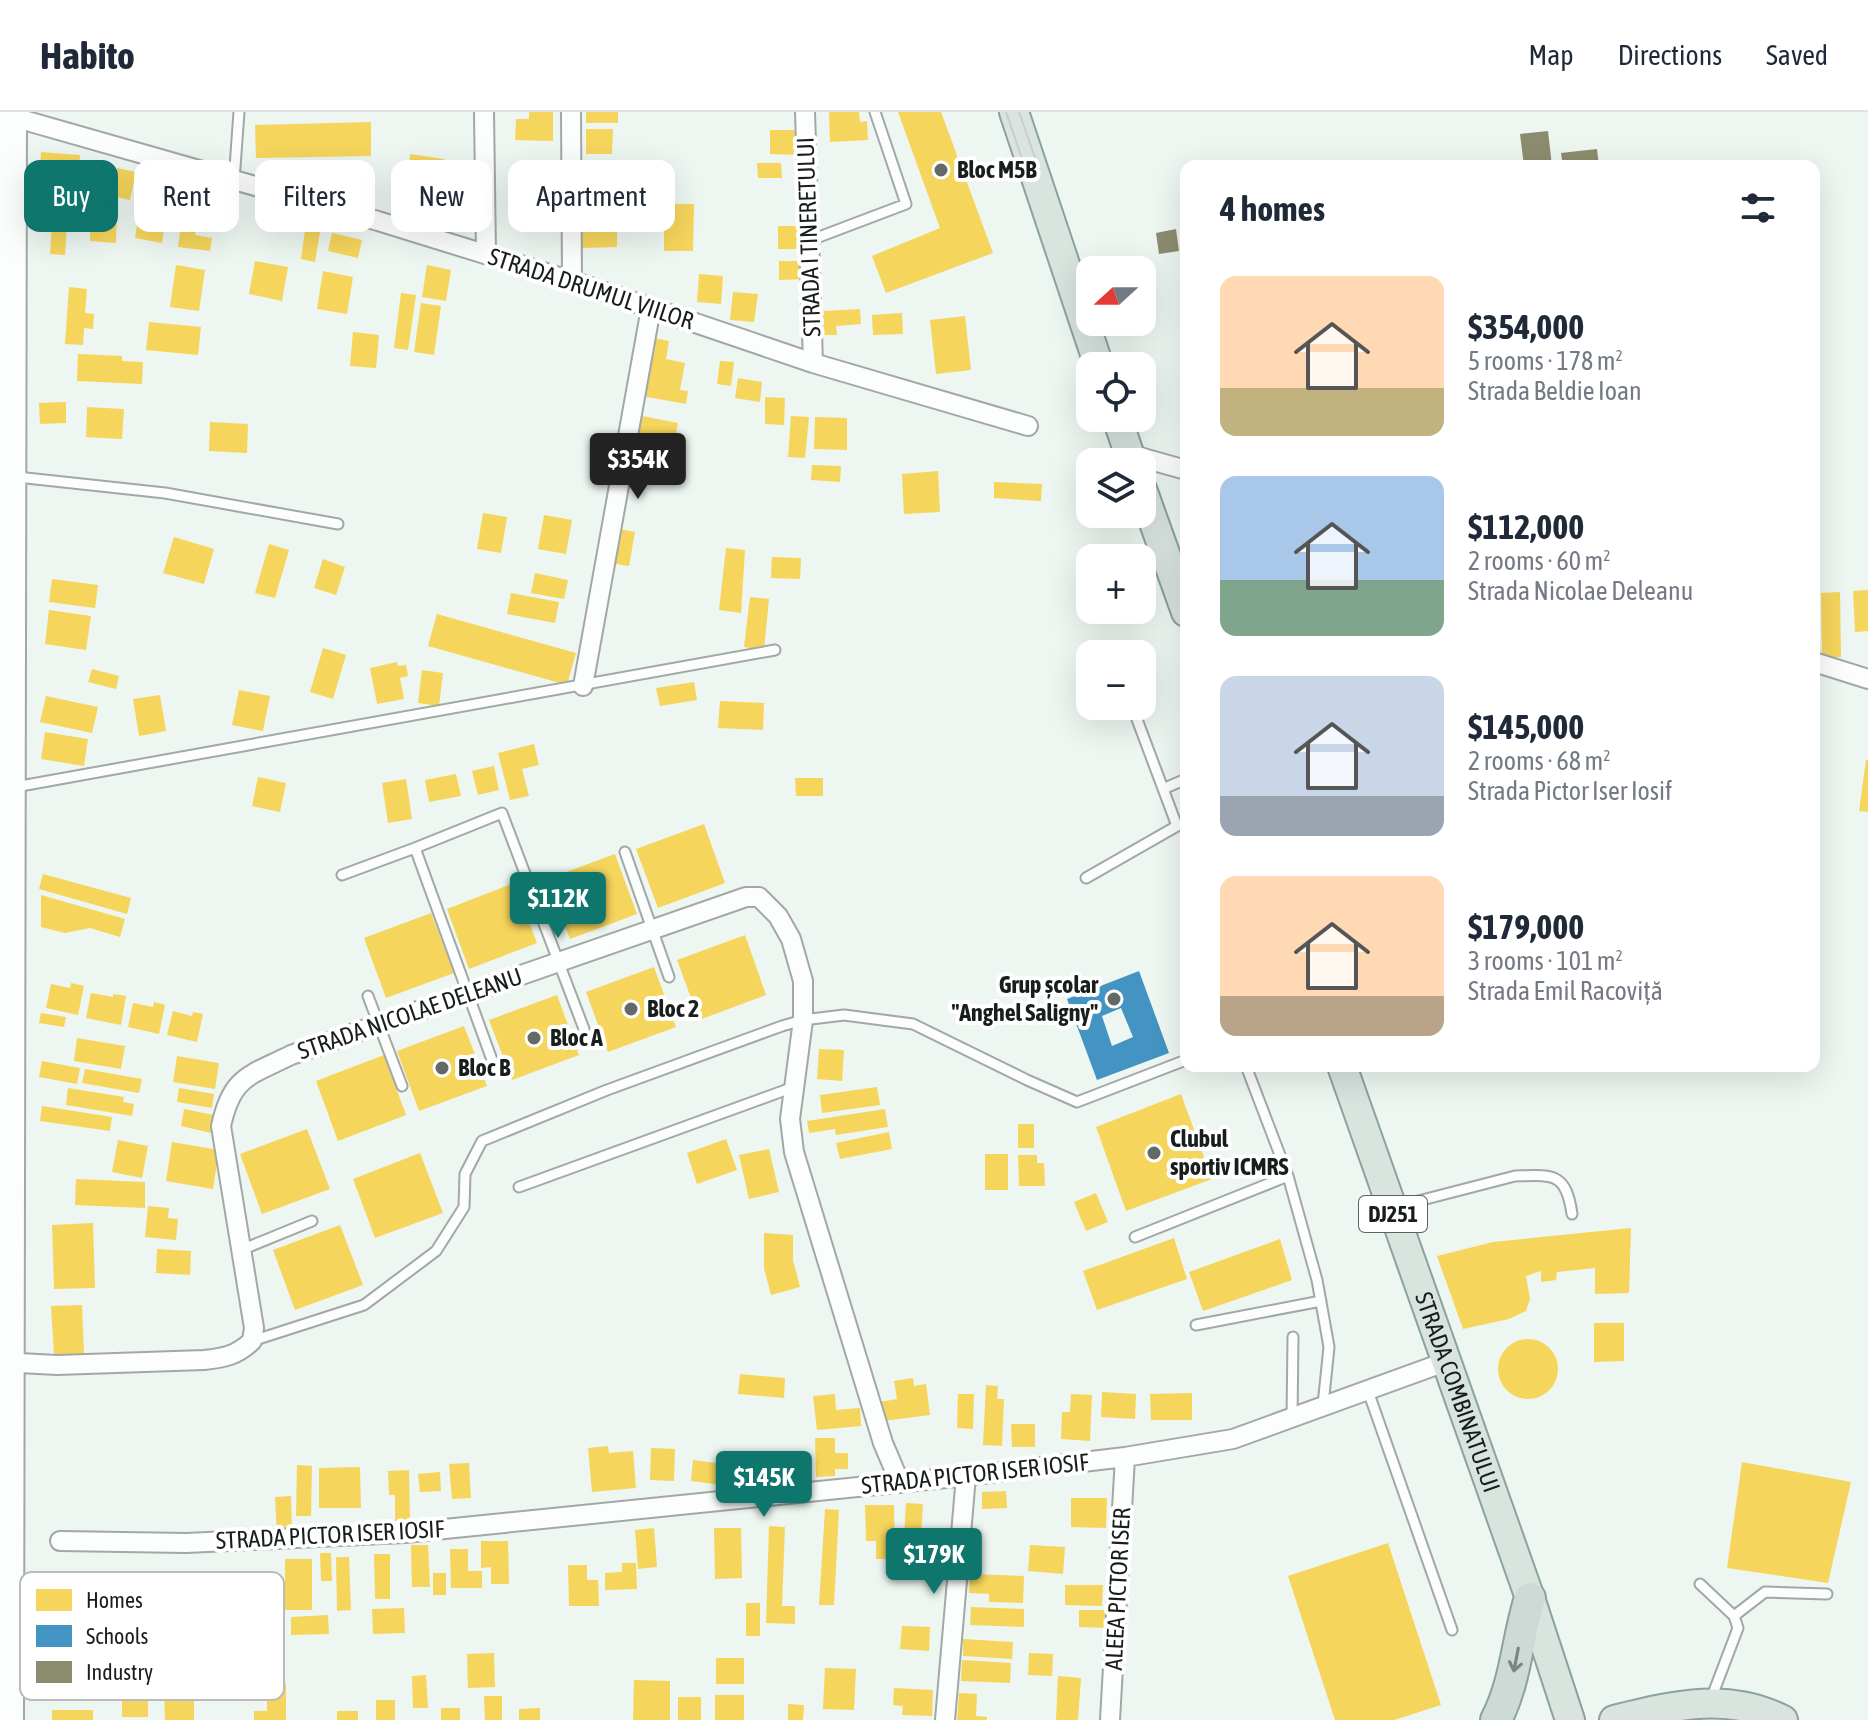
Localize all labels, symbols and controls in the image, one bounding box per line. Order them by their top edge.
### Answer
text: Habito [40,34,135,77]
text: Map [1529,39,1574,71]
text: Directions [1618,39,1722,71]
text: Saved [1766,39,1828,71]
street label: STRADA I TINERETULUI [792,137,825,337]
place label: Bloc M5B [957,156,1037,183]
chip: Buy [24,160,118,232]
chip: Rent [134,160,239,232]
chip: Filters [255,160,375,232]
chip: New [391,160,492,232]
chip: Apartment [508,160,675,232]
marker: Bloc M5B [932,161,950,179]
icon: filters [1736,186,1780,230]
text: 4 homes [1220,189,1325,228]
street label: STRADA DRUMUL VIILOR [485,243,697,334]
north arrow [1076,256,1156,336]
map controls [1076,256,1156,720]
text: $354,000 [1468,307,1584,346]
icon: home [1284,308,1380,404]
text: 5 rooms · 178 m² [1468,346,1623,376]
button: locate [1076,352,1156,432]
text: Strada Beldie Ioan [1468,376,1642,406]
pin: $354K [582,433,694,501]
text: $354K [608,444,668,474]
button: layers [1076,448,1156,528]
text: $112,000 [1468,507,1584,546]
icon: home [1284,508,1380,604]
button: + [1076,544,1156,624]
text: 2 rooms · 60 m² [1468,546,1610,576]
text: Strada Nicolae Deleanu [1468,576,1693,606]
button: − [1076,640,1156,720]
text: $145,000 [1468,707,1584,746]
icon: home [1284,708,1380,804]
text: 2 rooms · 68 m² [1468,746,1610,776]
text: Strada Pictor Iser Iosif [1468,776,1672,806]
pin: $112K [502,872,614,940]
text: $112K [528,883,588,913]
text: $179,000 [1468,907,1584,946]
icon: home [1284,908,1380,1004]
text: 3 rooms · 101 m² [1468,946,1623,976]
street label: STRADA NICOLAE DELEANU [294,962,525,1065]
place label: Grup școlar "Anghel Saligny" [951,971,1099,1026]
text: Strada Emil Racoviță [1468,976,1663,1006]
marker: Grup școlar "Anghel Saligny" [1105,990,1123,1008]
place label: Bloc 2 [647,995,699,1022]
marker: Bloc 2 [622,1000,640,1018]
place label: Bloc A [550,1024,603,1051]
marker: Bloc A [525,1029,543,1047]
place label: Bloc B [458,1054,511,1081]
marker: Bloc B [433,1059,451,1077]
place label: Clubul sportiv ICMRS [1170,1125,1289,1180]
marker: Clubul sportiv ICMRS [1145,1144,1163,1162]
road number: DJ251 [1359,1196,1427,1232]
street label: STRADA COMBINATULUI [1410,1288,1506,1496]
street label: STRADA PICTOR ISER IOSIF [860,1448,1090,1499]
pin: $145K [708,1451,820,1519]
text: $145K [734,1462,794,1492]
street label: ALEEA PICTOR ISER [1100,1507,1135,1671]
street label: STRADA PICTOR ISER IOSIF [215,1515,445,1554]
pin: $179K [878,1528,990,1596]
text: $179K [904,1539,964,1569]
legend [20,1572,284,1700]
text: Homes [86,1587,143,1613]
text: Schools [86,1623,149,1649]
one-way arrow [1507,1647,1522,1672]
text: Industry [86,1659,153,1685]

